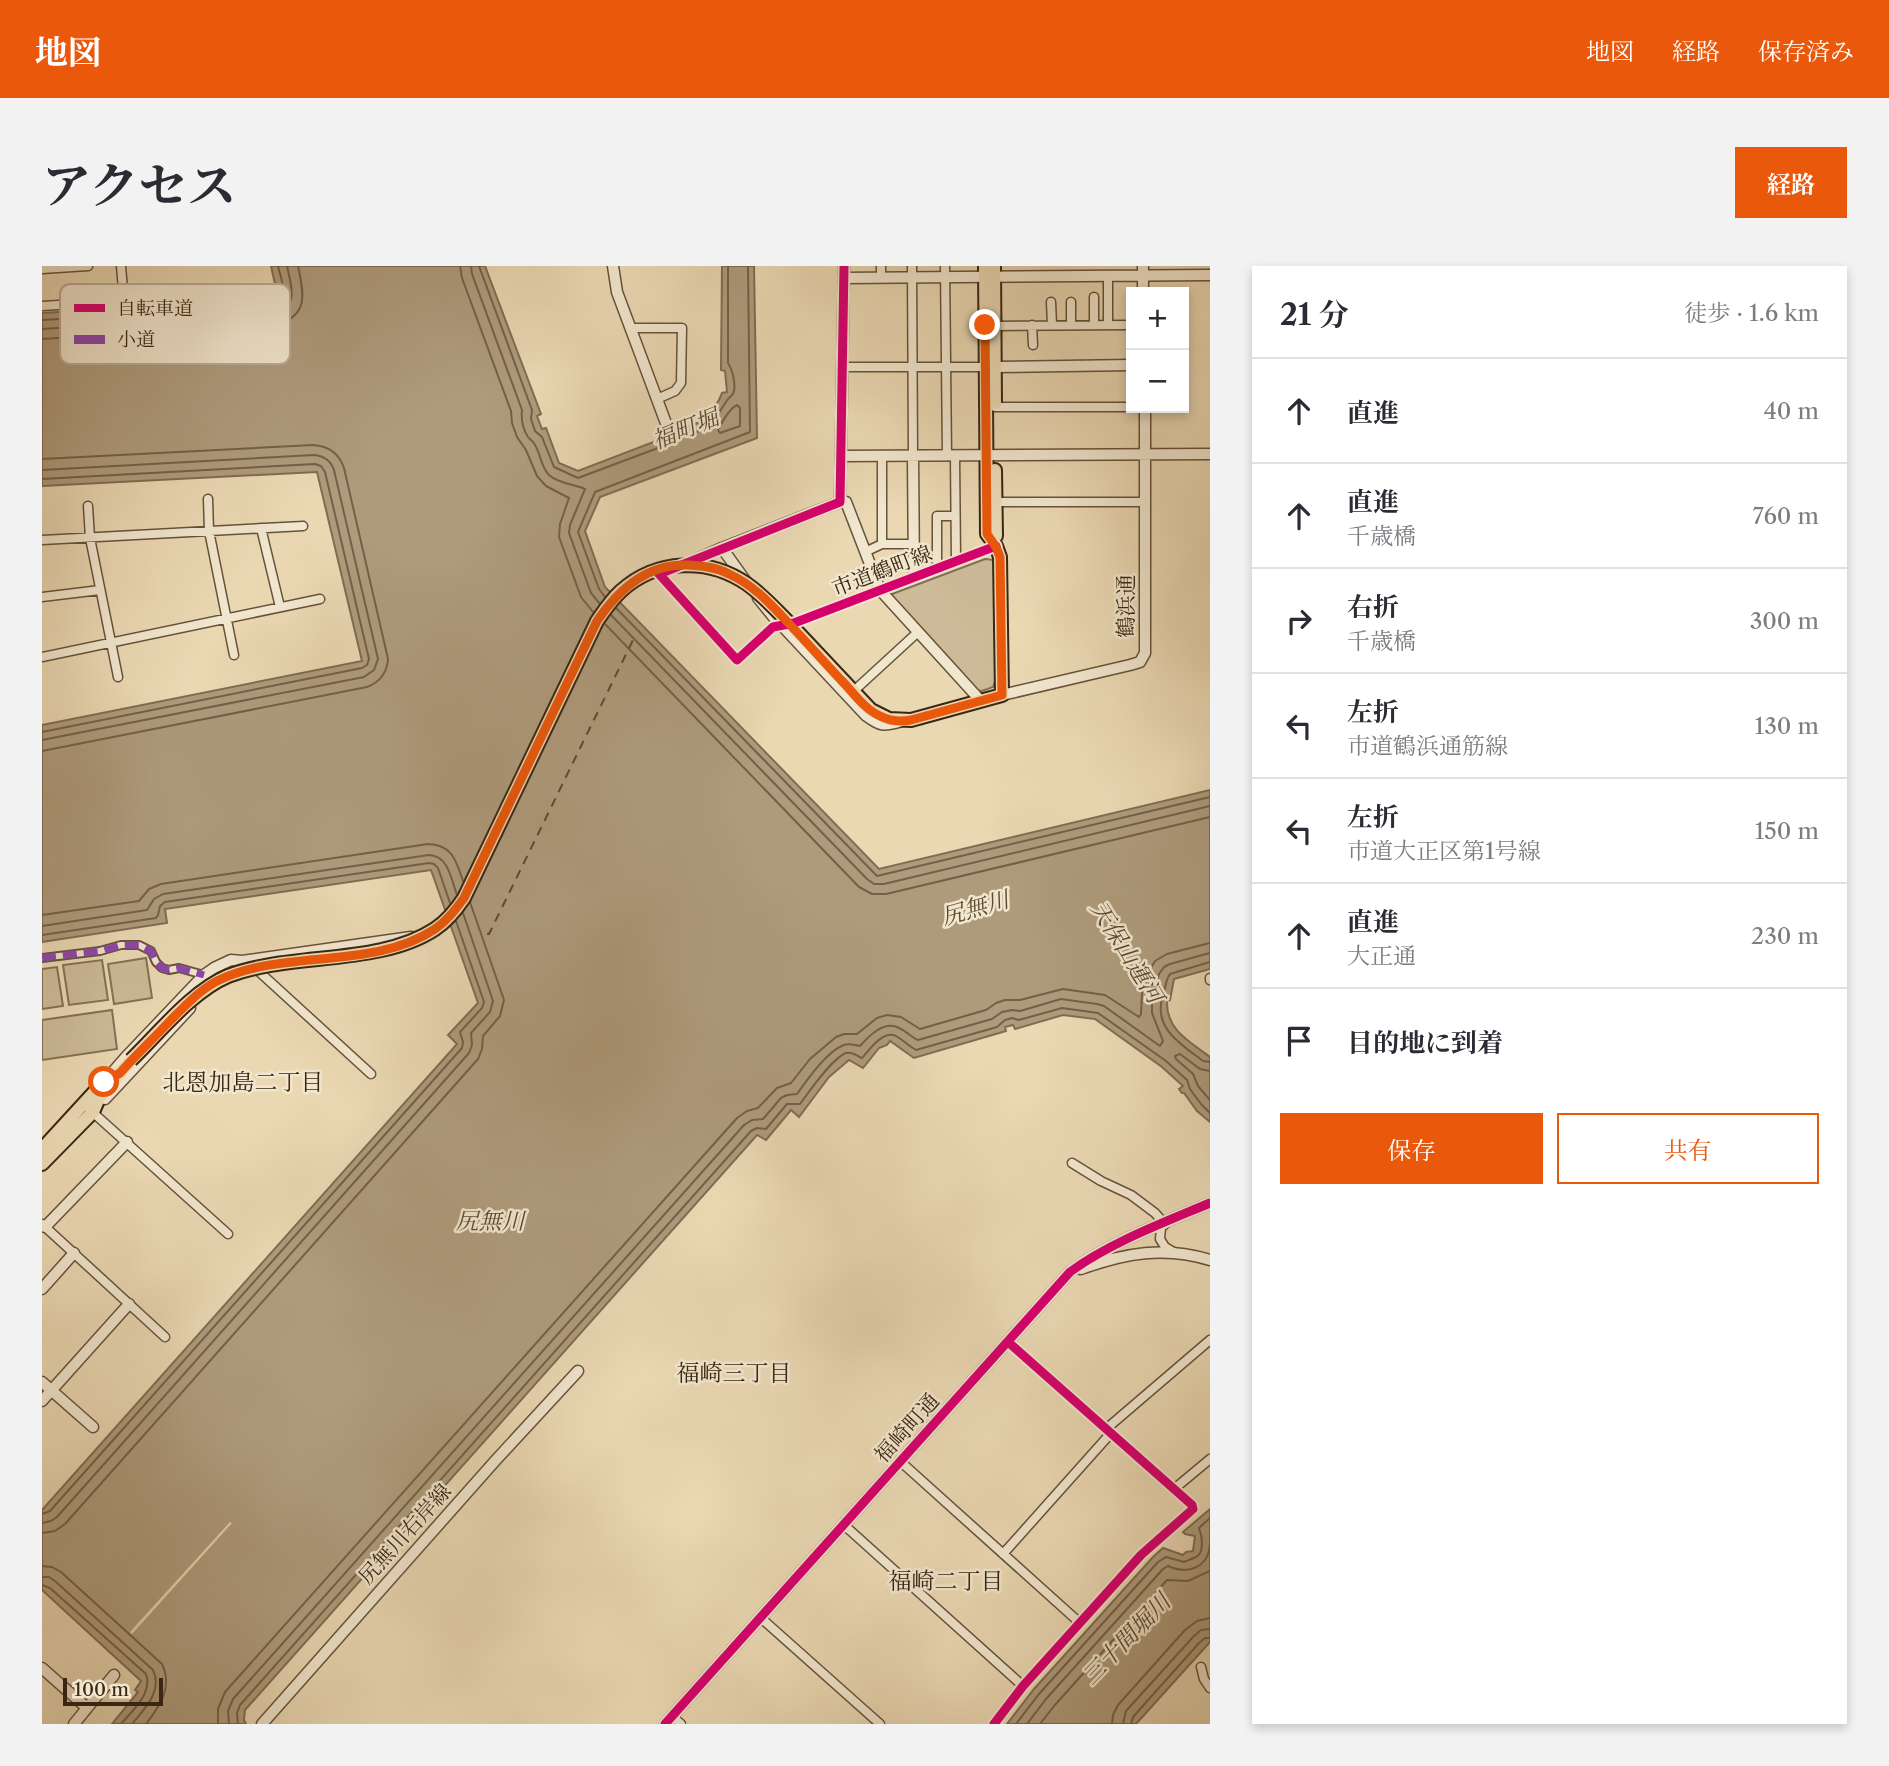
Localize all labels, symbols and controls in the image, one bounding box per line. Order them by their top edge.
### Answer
text: 地図 [35,32,101,73]
text: 地図 [1586,37,1634,66]
text: 経路 [1672,37,1720,66]
text: 保存済み [1758,37,1854,66]
button: 経路 [1735,147,1847,218]
text: アクセス [42,155,237,216]
legend [60,284,290,364]
map controls [1126,287,1189,413]
button: + [1126,287,1189,350]
text: 21 分 [1280,296,1349,333]
text: 自転車道 [117,297,193,320]
text: 徒歩 · 1.6 km [1684,299,1819,327]
route end [969,309,1000,340]
text: 小道 [117,328,155,351]
button: − [1126,350,1189,413]
icon: ahead [1280,392,1318,430]
text: 直進 [1347,397,1399,429]
text: 40 m [1764,397,1819,425]
water label: 福町堀 [648,402,726,455]
text: 直進 [1347,486,1399,518]
icon: ahead [1280,497,1318,535]
text: 760 m [1753,502,1819,530]
text: 千歳橋 [1347,522,1416,550]
street label: 市道鶴町線 [828,540,935,601]
street label: 鶴浜通 [1113,575,1138,638]
text: 右折 [1347,591,1399,623]
icon: right [1280,602,1318,640]
text: 300 m [1750,607,1819,635]
text: 千歳橋 [1347,627,1416,655]
text: 左折 [1347,696,1399,728]
icon: left [1280,707,1318,745]
text: 130 m [1755,712,1819,740]
text: 市道鶴浜通筋線 [1347,732,1508,760]
text: 左折 [1347,801,1399,833]
icon: left [1280,812,1318,850]
text: 150 m [1755,817,1819,845]
text: 市道大正区第1号線 [1347,837,1541,865]
water label: 尻無川 [938,884,1015,931]
water label: 天保山運河 [1085,896,1171,1012]
text: 直進 [1347,906,1399,938]
icon: ahead [1280,917,1318,955]
text: 230 m [1751,922,1819,950]
text: 大正通 [1347,942,1416,970]
icon: arrive [1280,1022,1318,1060]
text: 目的地に到着 [1347,1027,1503,1059]
route start [88,1066,119,1097]
district label: 北恩加島二丁目 [163,1068,324,1096]
button: 保存 [1280,1113,1543,1184]
button: 共有 [1557,1113,1819,1184]
water label: 尻無川 [456,1207,528,1235]
district label: 福崎三丁目 [677,1359,792,1387]
street label: 福崎町通 [869,1388,944,1467]
street label: 尻無川右岸線 [353,1478,456,1589]
district label: 福崎二丁目 [889,1567,1004,1595]
water label: 三十間堀川 [1076,1586,1178,1690]
scale bar [63,1675,163,1707]
text: 100 m [74,1678,129,1701]

